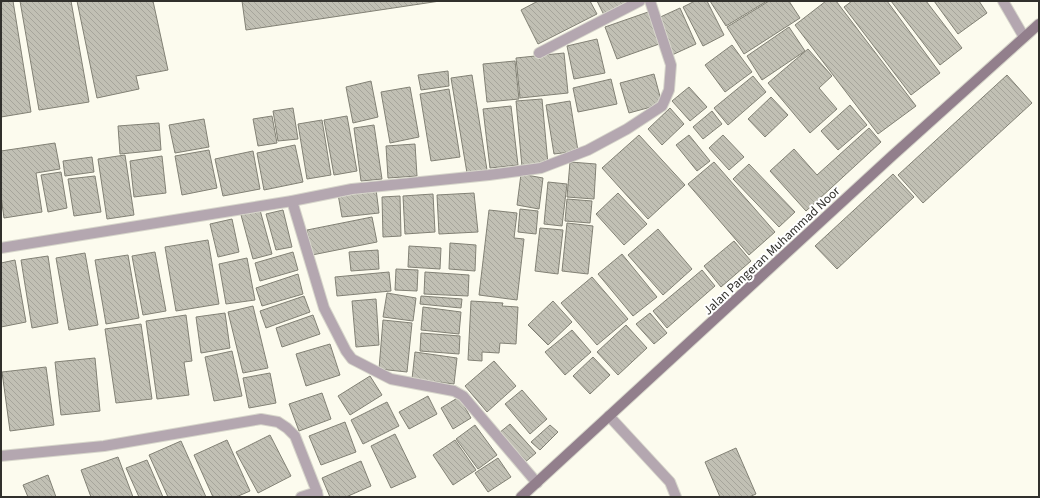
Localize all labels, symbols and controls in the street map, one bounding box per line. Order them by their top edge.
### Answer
street label: Jalan Pangeran Muhammad Noor [699,182,844,319]

